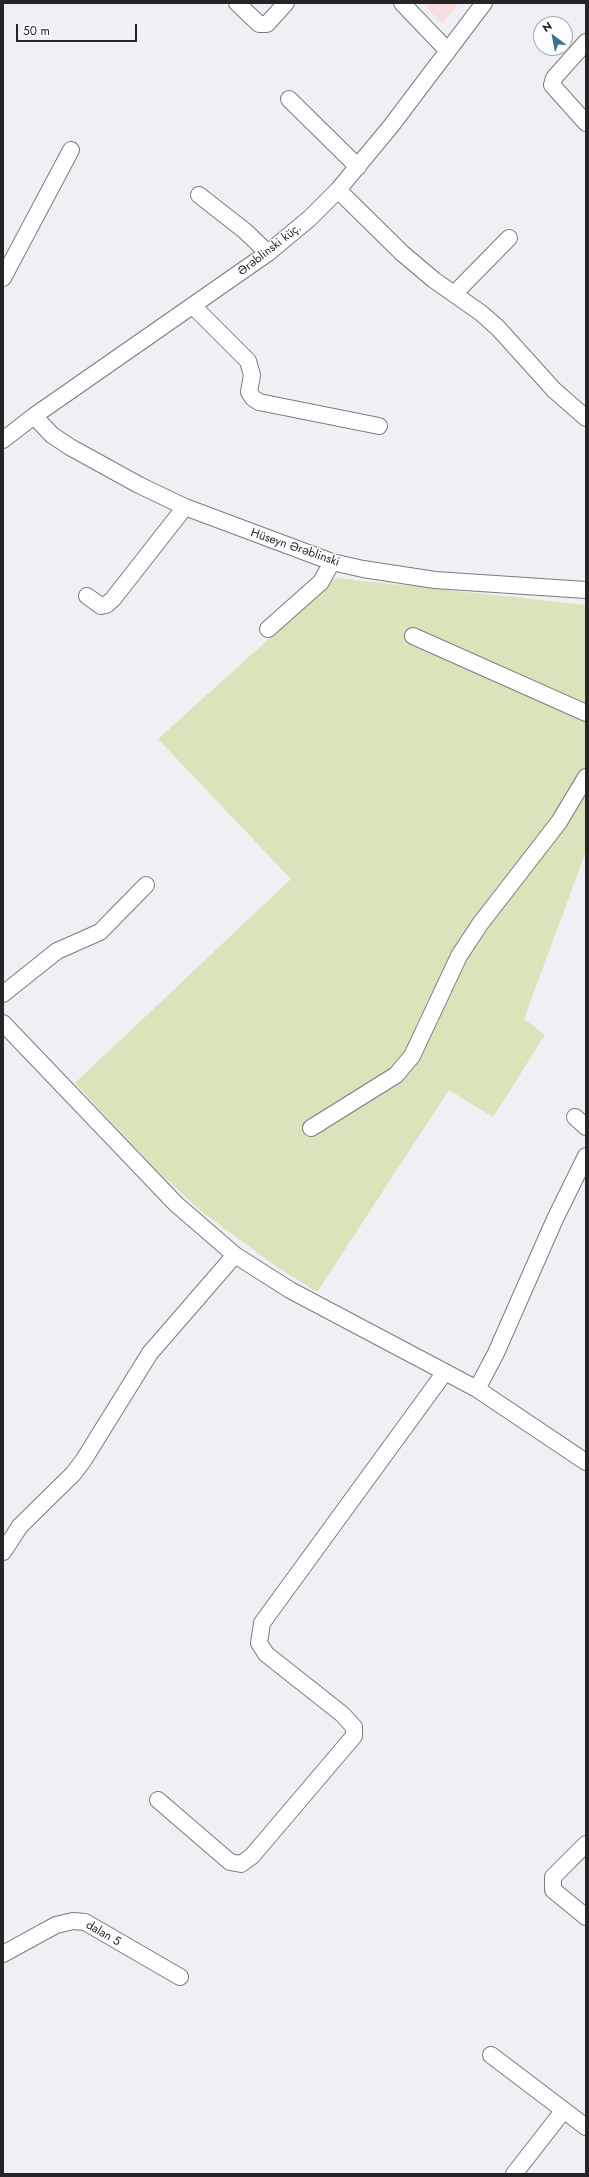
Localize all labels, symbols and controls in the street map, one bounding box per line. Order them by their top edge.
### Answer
scale bar [18,16,139,42]
north arrow [533,16,573,56]
text: N [539,18,555,36]
text: 50 m [23,22,50,40]
street label: Ərəblinski küç. [235,221,305,279]
street label: Hüseyn Ərəblinski [249,526,341,570]
street label: dalan 5 [83,1918,123,1950]

